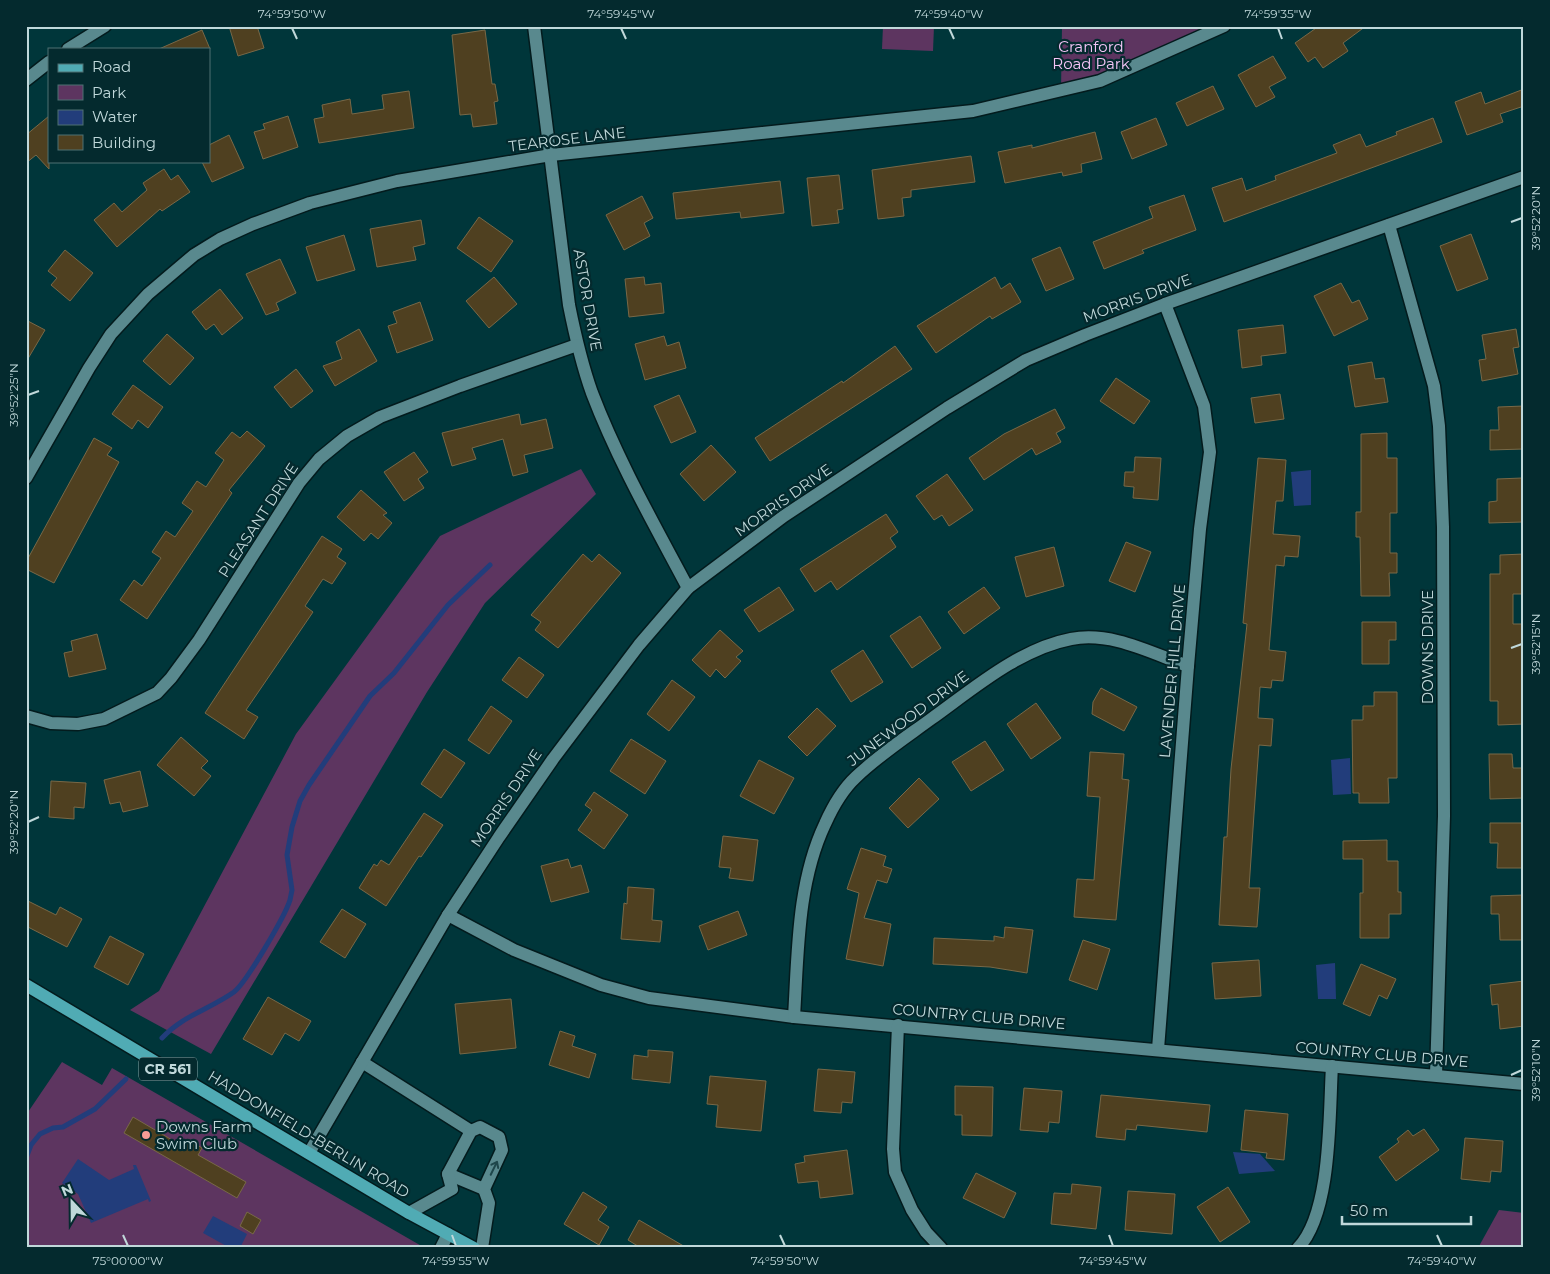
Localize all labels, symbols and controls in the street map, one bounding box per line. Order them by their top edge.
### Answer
text: 74°59'50"W [258,6,326,21]
text: 74°59'45"W [587,6,655,21]
text: 74°59'40"W [915,6,983,21]
text: 74°59'35"W [1244,6,1312,21]
park label: Cranford Road Park [1052,37,1130,73]
legend [48,48,210,162]
text: Road [92,57,131,76]
text: Park [92,83,126,102]
text: Water [92,107,138,126]
street label: TEAROSE LANE [507,122,627,156]
text: Building [92,133,156,152]
text: 39°52'20"N [1528,186,1543,250]
street label: ASTOR DRIVE [570,247,606,353]
street label: MORRIS DRIVE [1080,270,1194,326]
text: 39°52'25"N [6,363,21,427]
street label: PLEASANT DRIVE [214,459,302,581]
street label: MORRIS DRIVE [731,459,835,541]
street label: LAVENDER HILL DRIVE [1155,583,1189,759]
street label: DOWNS DRIVE [1418,590,1437,704]
text: 39°52'15"N [1528,613,1543,675]
street label: JUNEWOOD DRIVE [843,666,972,770]
street label: MORRIS DRIVE [466,745,546,851]
text: 39°52'20"N [6,790,21,854]
street label: COUNTRY CLUB DRIVE [892,999,1066,1033]
street label: COUNTRY CLUB DRIVE [1295,1037,1469,1071]
text: 39°52'10"N [1528,1039,1543,1101]
road number: CR 561 [139,1058,197,1080]
street label: HADDONFIELD-BERLIN ROAD [205,1066,413,1202]
place label: Downs Farm Swim Club [156,1117,252,1153]
marker: Downs Farm Swim Club [140,1129,152,1141]
one-way arrow [490,1161,499,1176]
north arrow [48,1176,98,1226]
text: N [59,1179,76,1200]
scale bar [1342,1194,1471,1226]
text: 50 m [1350,1201,1388,1220]
text: 75°00'00"W [93,1253,163,1268]
text: 74°59'55"W [422,1253,490,1268]
text: 74°59'50"W [751,1253,819,1268]
text: 74°59'45"W [1079,1253,1147,1268]
text: 74°59'40"W [1408,1253,1476,1268]

